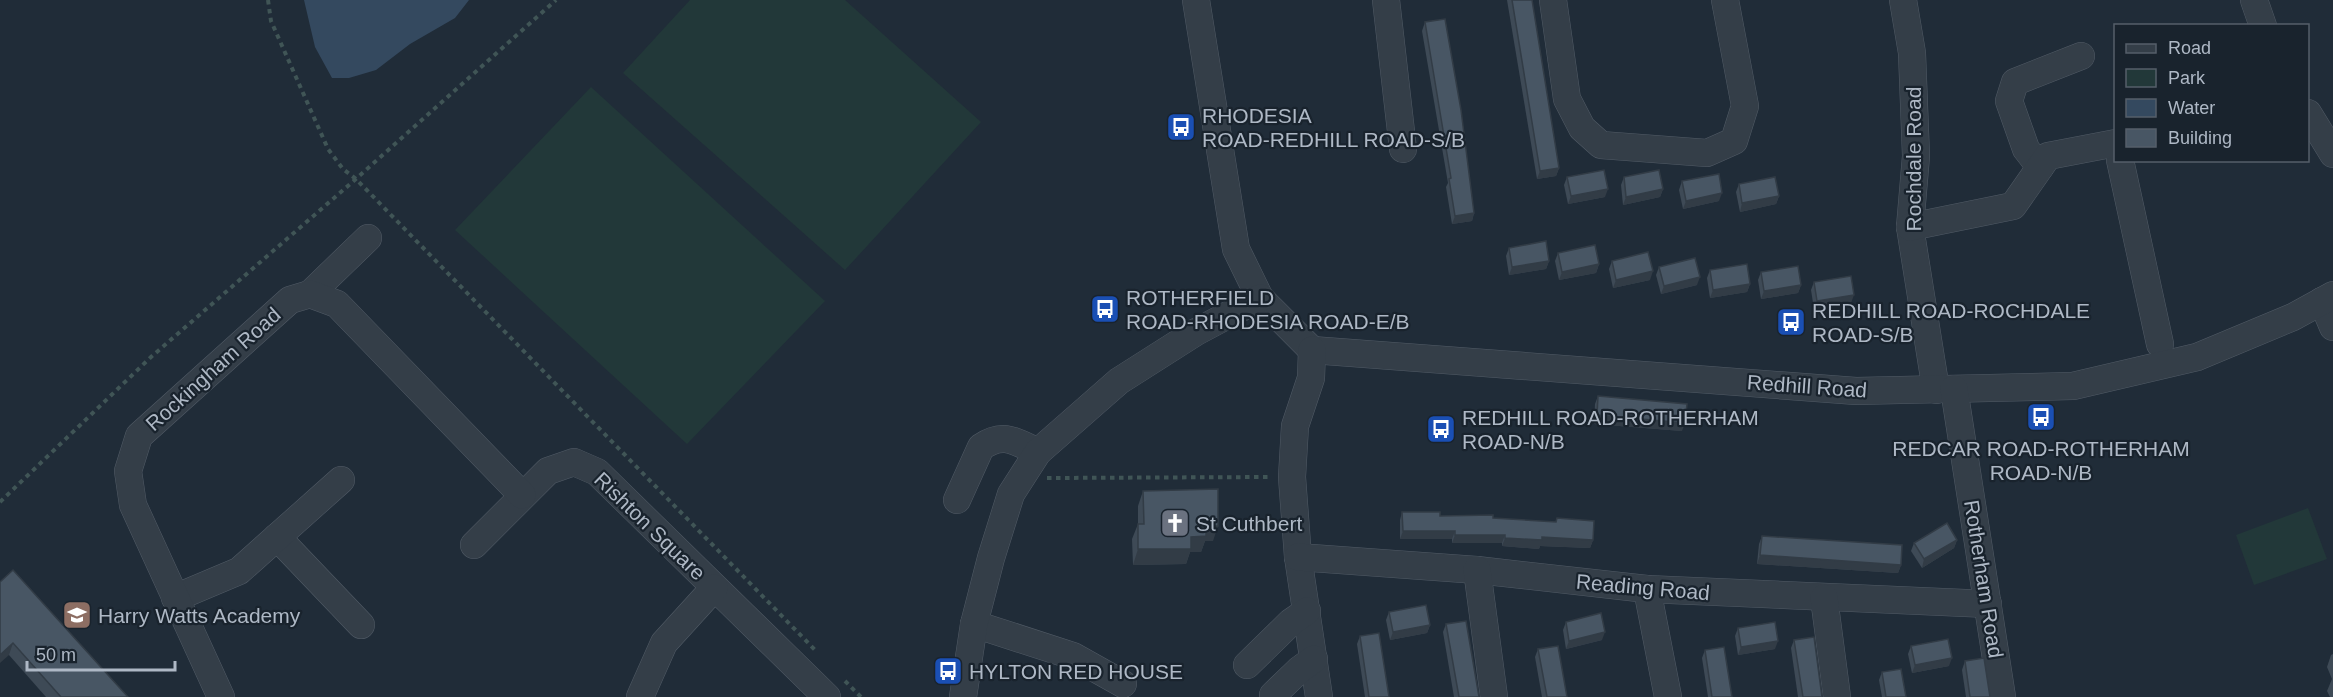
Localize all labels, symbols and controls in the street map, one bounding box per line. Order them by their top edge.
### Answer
legend [2114,24,2309,162]
text: Road [2168,38,2211,58]
text: Park [2168,68,2206,88]
street label: Rochdale Road [1902,87,1925,231]
text: Water [2168,98,2215,118]
place label: RHODESIA ROAD-REDHILL ROAD-S/B [1202,104,1465,151]
bus stop icon: RHODESIA ROAD-REDHILL ROAD-S/B [1165,111,1197,143]
text: Building [2168,128,2232,148]
place label: ROTHERFIELD ROAD-RHODESIA ROAD-E/B [1126,286,1410,333]
bus stop icon: ROTHERFIELD ROAD-RHODESIA ROAD-E/B [1089,293,1121,325]
place label: REDHILL ROAD-ROCHDALE ROAD-S/B [1812,299,2090,346]
street label: Rockingham Road [141,303,285,435]
bus stop icon: REDHILL ROAD-ROCHDALE ROAD-S/B [1775,306,1807,338]
street label: Redhill Road [1746,370,1868,402]
bus stop icon: REDCAR ROAD-ROTHERHAM ROAD-N/B [2025,401,2057,433]
place label: REDHILL ROAD-ROTHERHAM ROAD-N/B [1462,406,1759,453]
bus stop icon: REDHILL ROAD-ROTHERHAM ROAD-N/B [1425,413,1457,445]
place label: REDCAR ROAD-ROTHERHAM ROAD-N/B [1892,437,2190,484]
street label: Rishton Square [590,467,710,585]
street label: Rotherham Road [1960,498,2008,660]
church icon: St Cuthbert [1159,507,1191,539]
place label: St Cuthbert [1196,512,1302,535]
street label: Reading Road [1575,570,1711,604]
school or university icon: Harry Watts Academy [61,599,93,631]
place label: Harry Watts Academy [98,604,301,627]
scale bar [27,634,176,672]
text: 50 m [36,645,76,665]
bus stop icon: HYLTON RED HOUSE [932,655,964,687]
place label: HYLTON RED HOUSE [969,660,1183,683]

